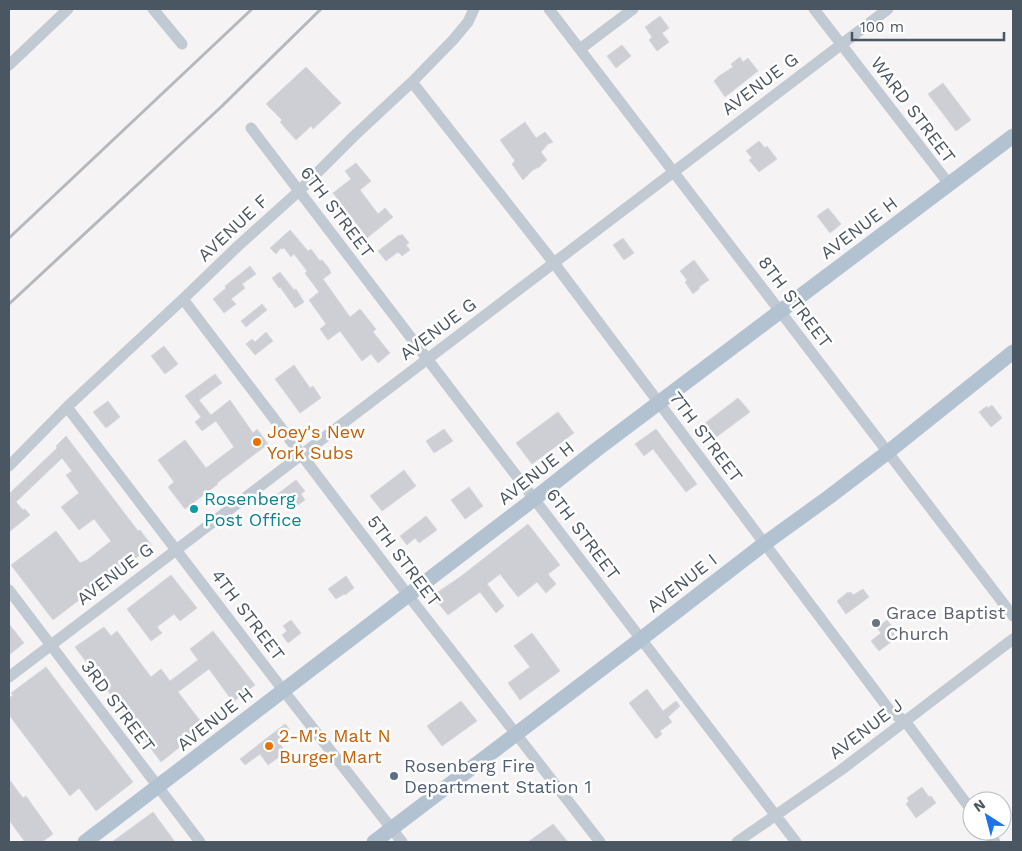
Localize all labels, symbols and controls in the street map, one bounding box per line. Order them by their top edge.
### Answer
scale bar [852,10,1004,42]
text: 100 m [860,18,904,36]
street label: AVENUE G [717,48,802,119]
street label: WARD STREET [867,53,960,167]
street label: 6TH STREET [296,162,379,262]
street label: AVENUE F [193,190,272,265]
street label: AVENUE H [816,192,901,263]
street label: 8TH STREET [754,252,837,352]
street label: AVENUE G [395,293,480,364]
street label: 7TH STREET [666,387,747,486]
place label: Joey's New York Subs [267,421,365,463]
marker: Joey's New York Subs [251,436,263,448]
street label: AVENUE H [493,436,578,509]
street label: 6TH STREET [542,484,625,584]
place label: Rosenberg Post Office [204,488,302,530]
marker: Rosenberg Post Office [188,503,200,515]
street label: 5TH STREET [363,511,445,610]
street label: AVENUE G [72,538,157,609]
street label: AVENUE I [643,549,721,616]
street label: 4TH STREET [207,565,290,664]
place label: Grace Baptist Church [886,602,1006,644]
marker: Grace Baptist Church [870,617,882,629]
street label: 3RD STREET [77,656,160,756]
street label: AVENUE H [172,682,257,755]
street label: AVENUE J [825,694,907,763]
place label: 2-M's Malt N Burger Mart [279,725,391,767]
marker: 2-M's Malt N Burger Mart [263,740,275,752]
place label: Rosenberg Fire Department Station 1 [404,755,591,797]
marker: Rosenberg Fire Department Station 1 [388,770,400,782]
north arrow [962,791,1012,841]
text: N [970,796,988,815]

